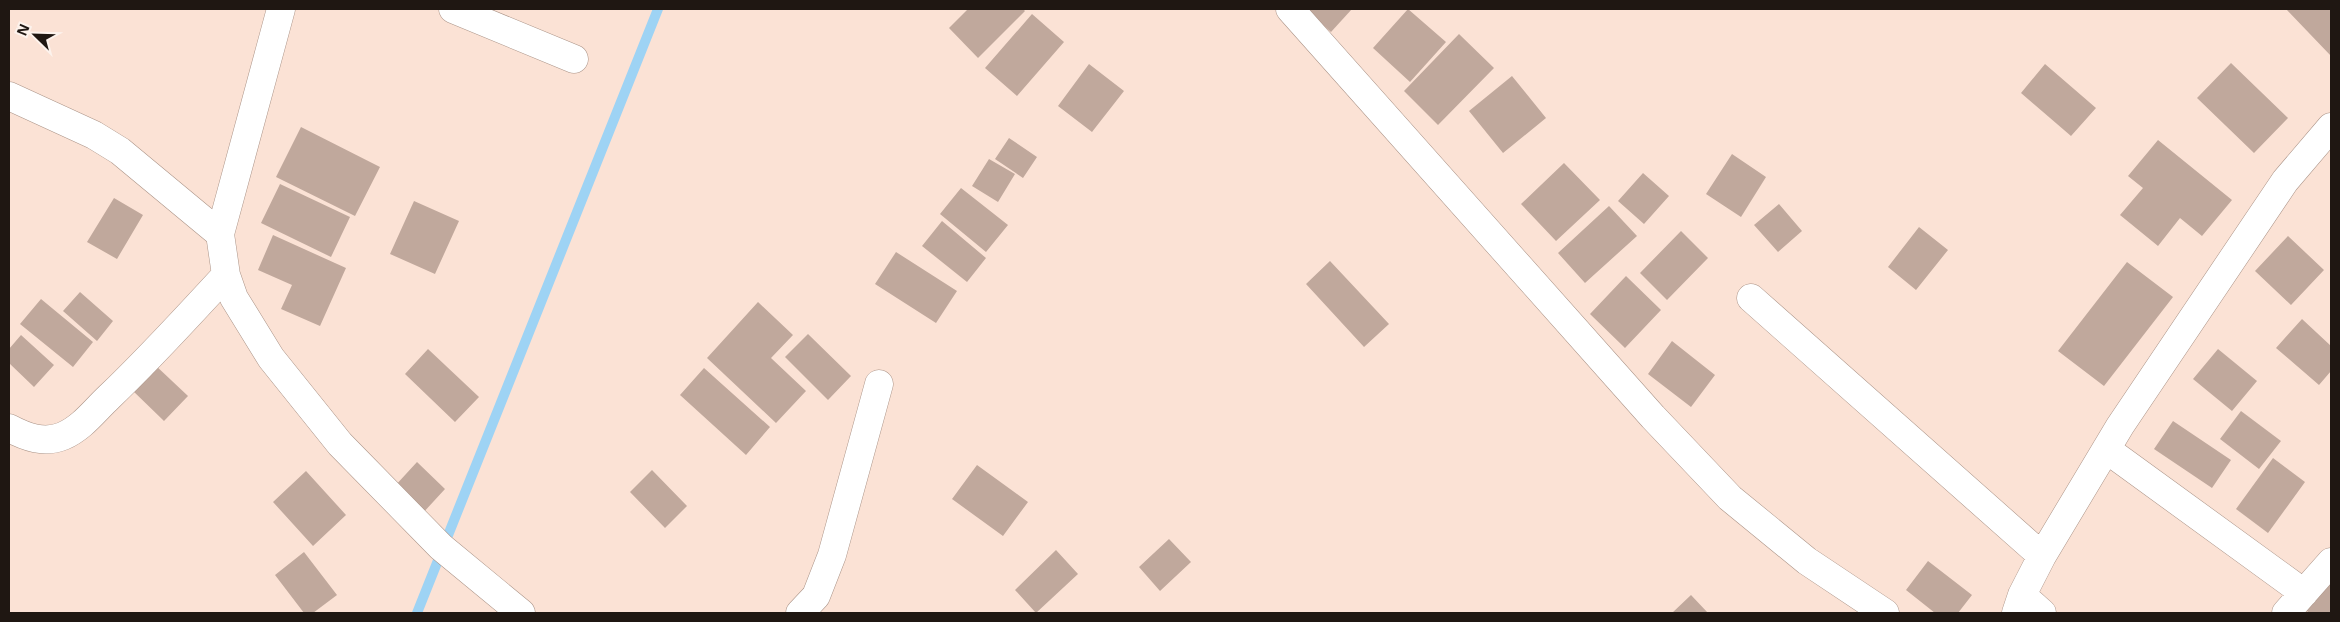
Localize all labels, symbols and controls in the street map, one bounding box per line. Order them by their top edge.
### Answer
north arrow [10,10,60,60]
text: N [12,21,34,39]

